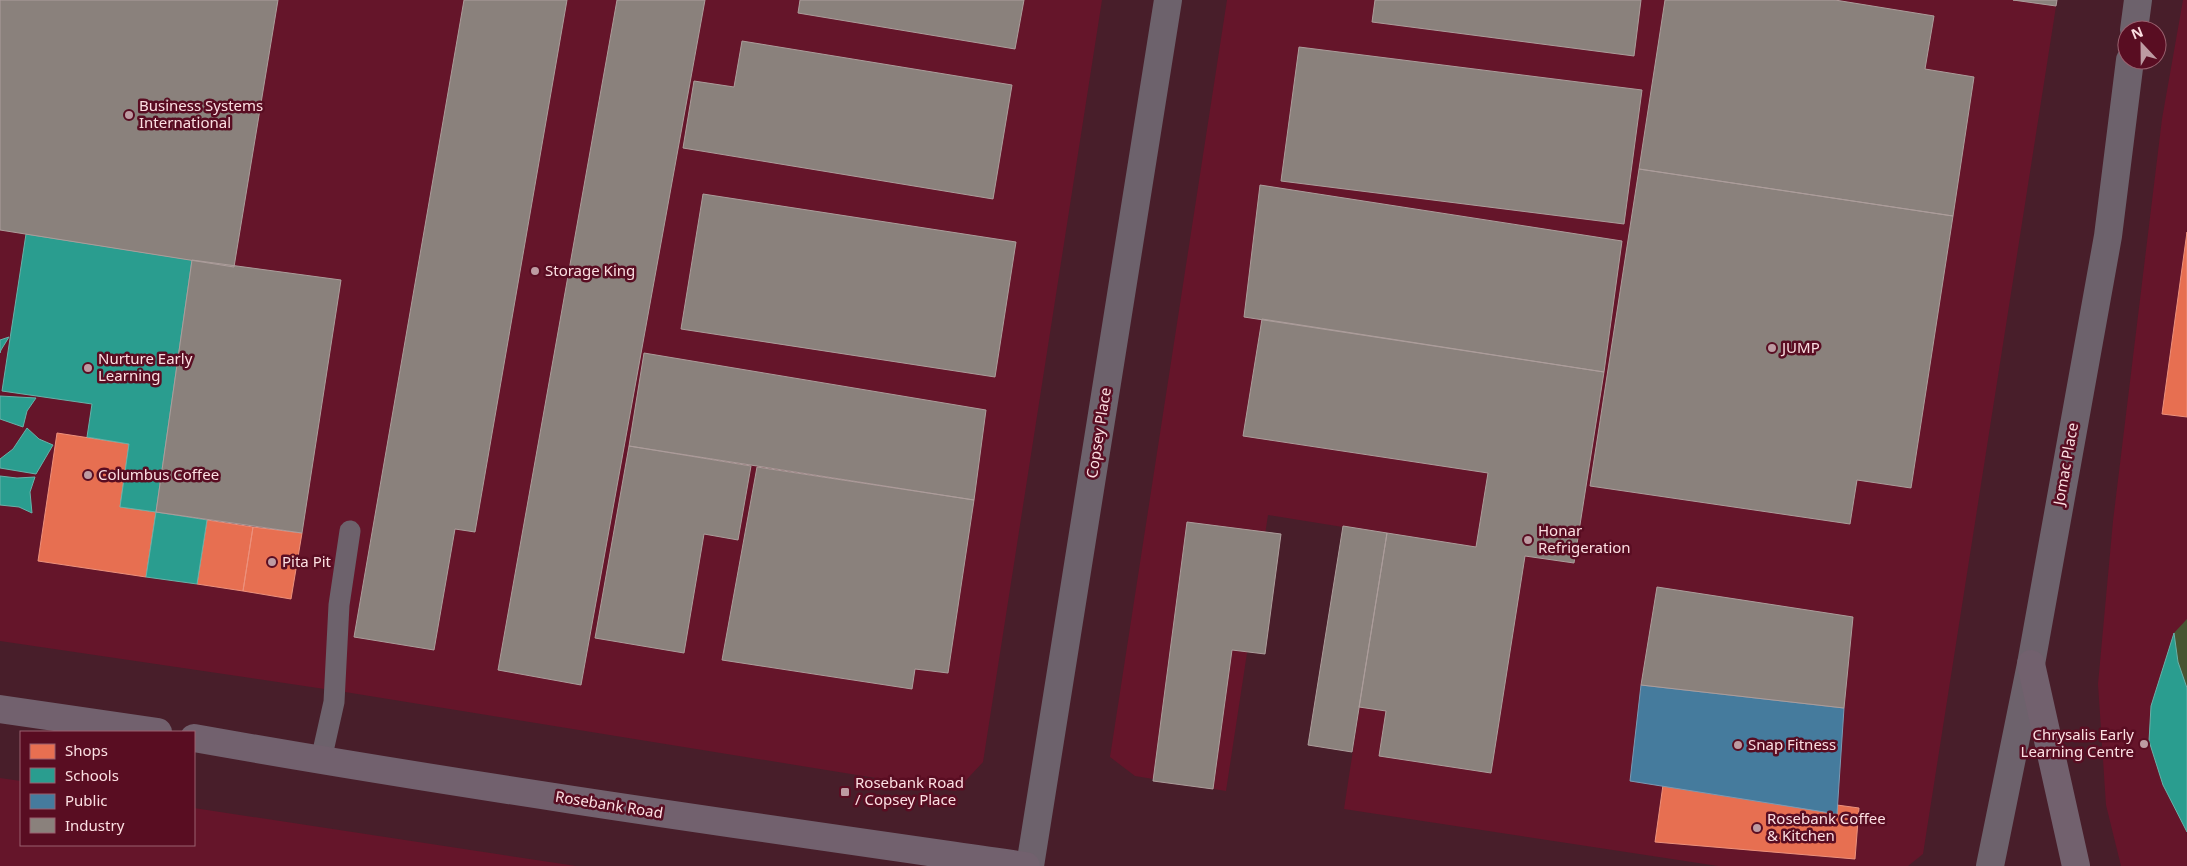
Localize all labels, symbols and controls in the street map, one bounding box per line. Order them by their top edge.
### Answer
north arrow [2117,20,2167,70]
text: N [2128,22,2146,43]
place label: Business Systems International [139,95,263,132]
marker: Business Systems International [123,109,135,121]
place label: Storage King [545,260,635,280]
marker: Storage King [529,265,541,277]
place label: JUMP [1780,337,1820,357]
marker: JUMP [1766,342,1778,354]
place label: Nurture Early Learning [98,348,193,385]
marker: Nurture Early Learning [82,362,94,374]
street label: Copsey Place [1081,386,1115,480]
street label: Jomac Place [2048,421,2082,509]
place label: Columbus Coffee [98,464,219,484]
marker: Columbus Coffee [82,469,94,481]
place label: Honar Refrigeration [1538,520,1631,557]
marker: Honar Refrigeration [1522,534,1534,546]
place label: Pita Pit [282,551,332,571]
marker: Pita Pit [266,556,278,568]
place label: Chrysalis Early Learning Centre [2021,724,2134,761]
legend [20,731,195,846]
place label: Snap Fitness [1748,734,1836,754]
marker: Chrysalis Early Learning Centre [2138,738,2150,750]
marker: Snap Fitness [1732,739,1744,751]
text: Shops [65,740,108,760]
text: Schools [65,765,119,785]
place label: Rosebank Road / Copsey Place [855,772,964,809]
street label: Rosebank Road [554,786,665,822]
marker: Rosebank Road / Copsey Place [839,786,851,798]
text: Public [65,790,108,810]
place label: Rosebank Coffee & Kitchen [1767,808,1886,845]
text: Industry [65,815,125,835]
marker: Rosebank Coffee & Kitchen [1751,822,1763,834]

